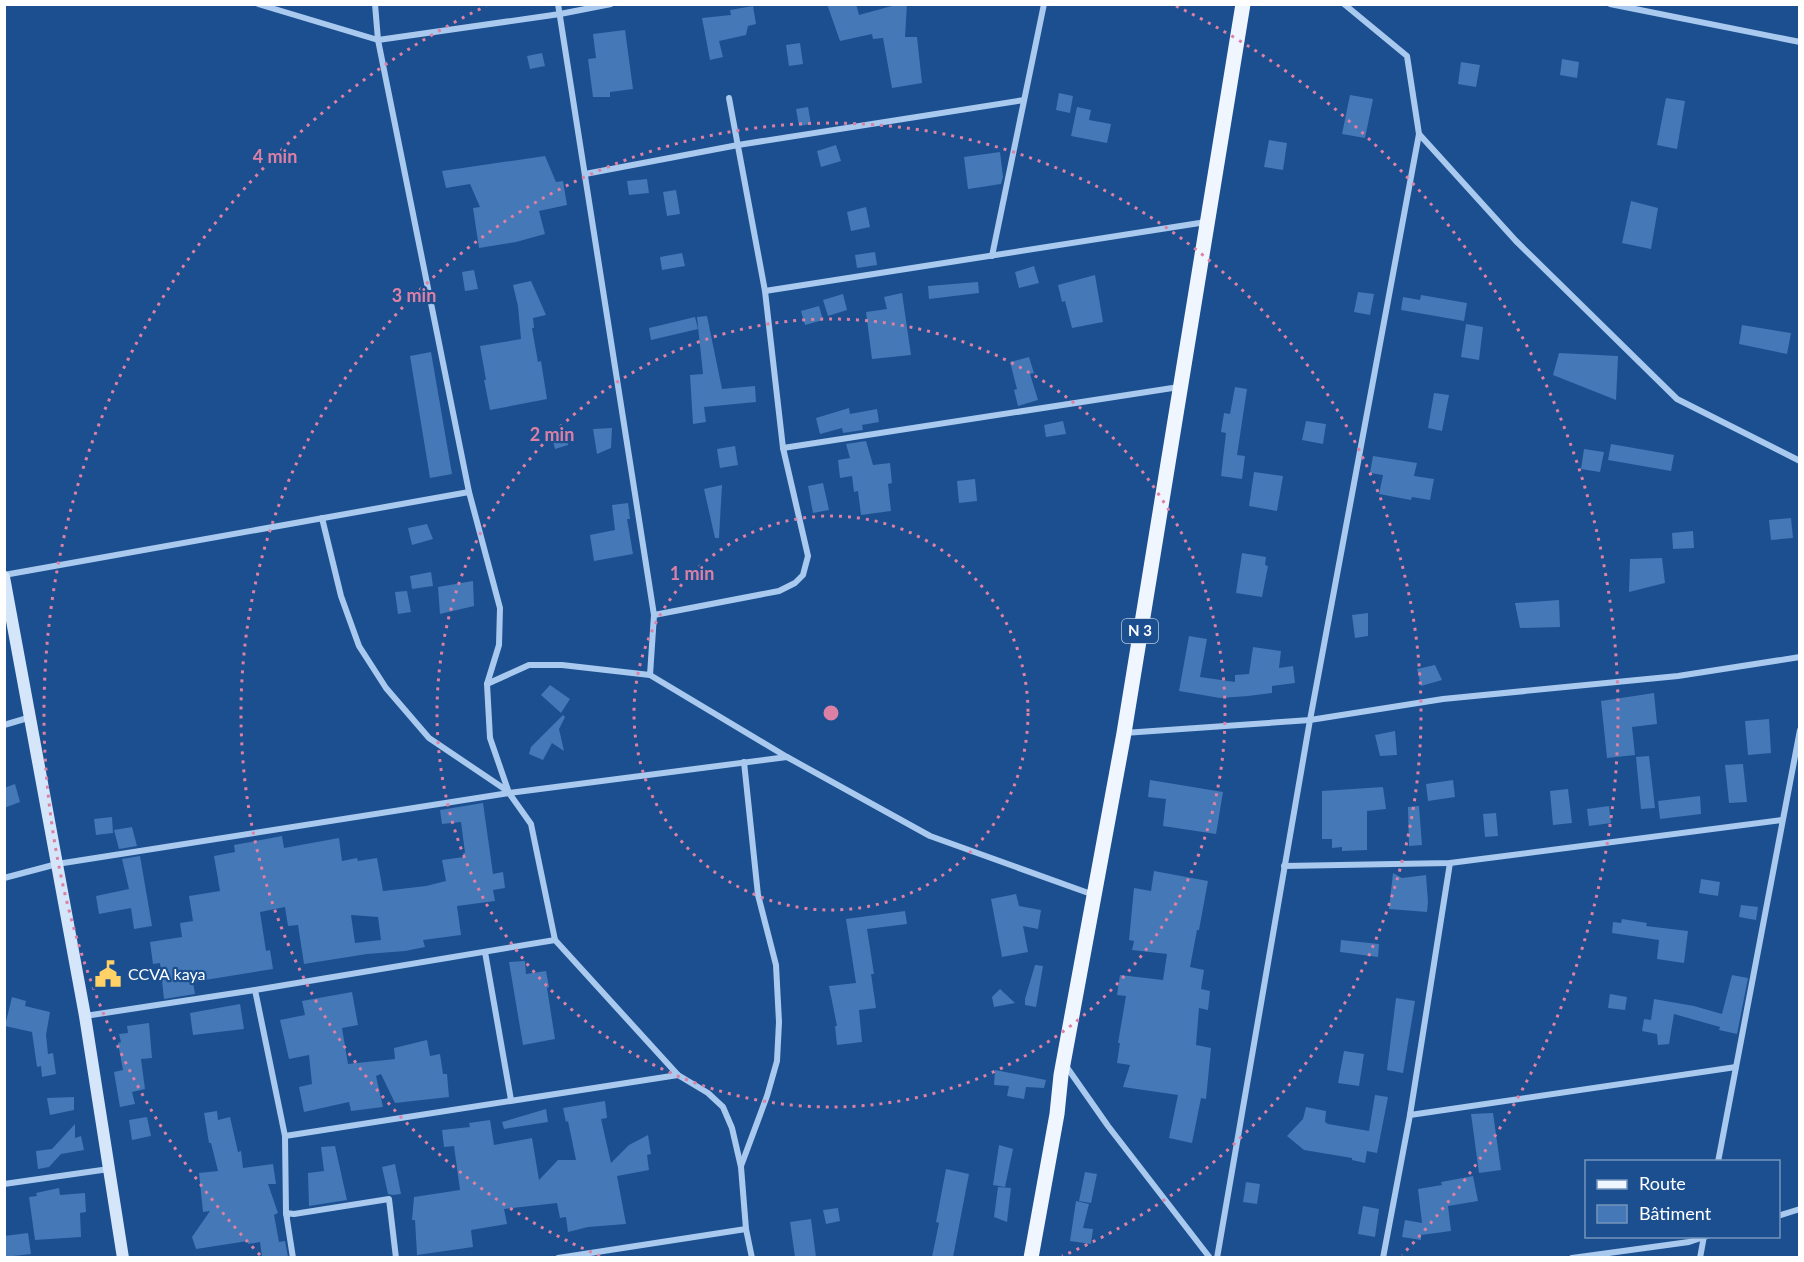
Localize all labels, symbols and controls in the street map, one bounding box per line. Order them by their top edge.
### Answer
text: 4 min [253,145,297,167]
text: 3 min [392,284,436,306]
text: 2 min [530,423,574,445]
text: 1 min [670,562,714,584]
road number: N 3 [1122,619,1158,643]
centre of rings [821,703,841,723]
public building icon: CCVA kaya [93,959,123,989]
place label: CCVA kaya [128,964,205,983]
legend [1585,1160,1780,1238]
text: Route [1639,1172,1686,1194]
text: Bâtiment [1639,1202,1712,1224]

